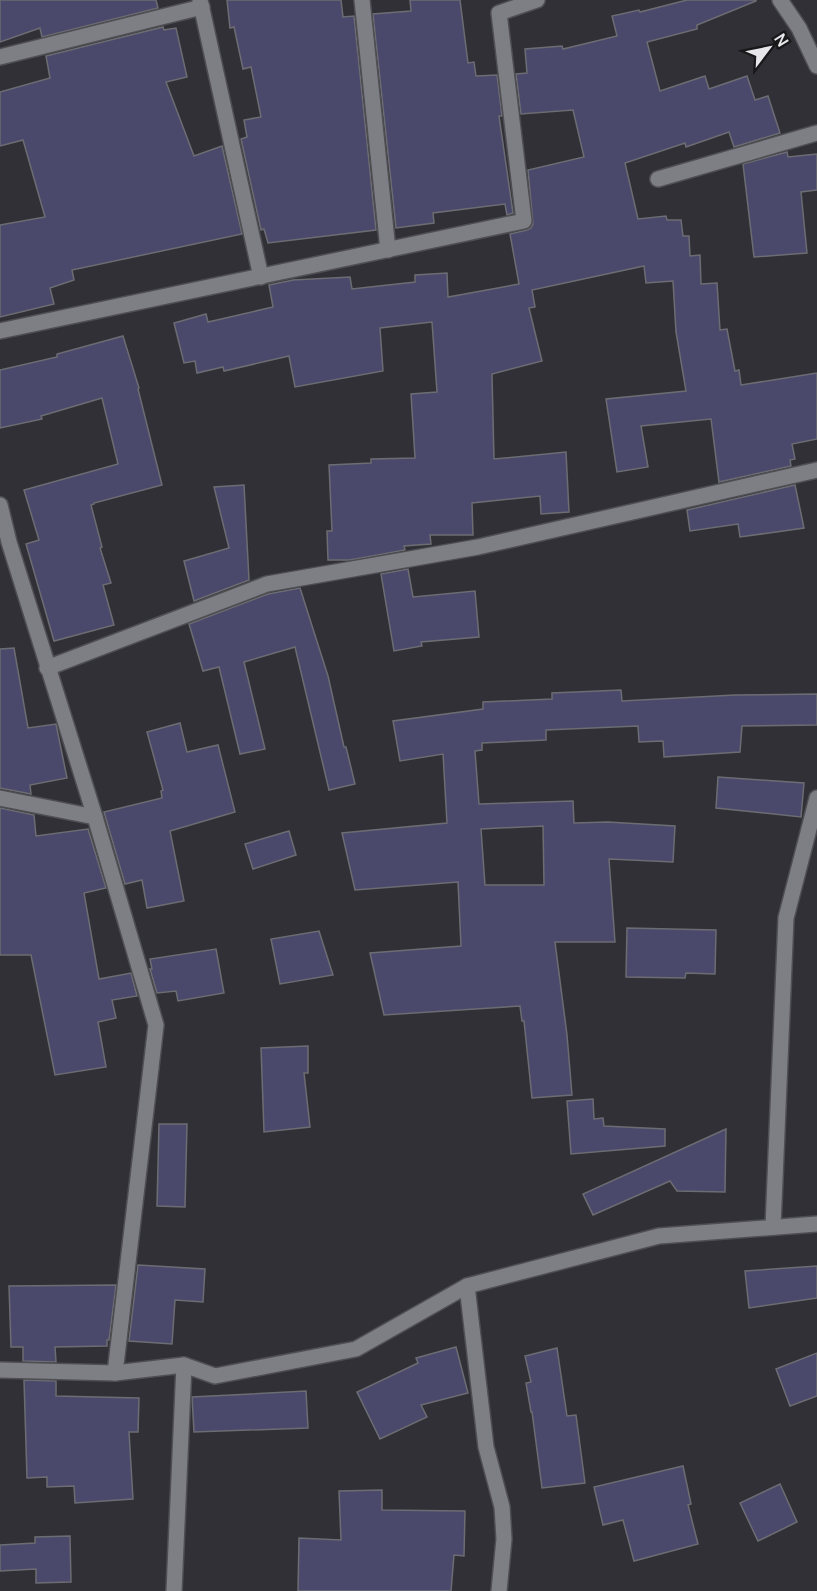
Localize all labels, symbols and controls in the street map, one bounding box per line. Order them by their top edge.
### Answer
north arrow [739,18,799,78]
text: N [769,29,794,51]

